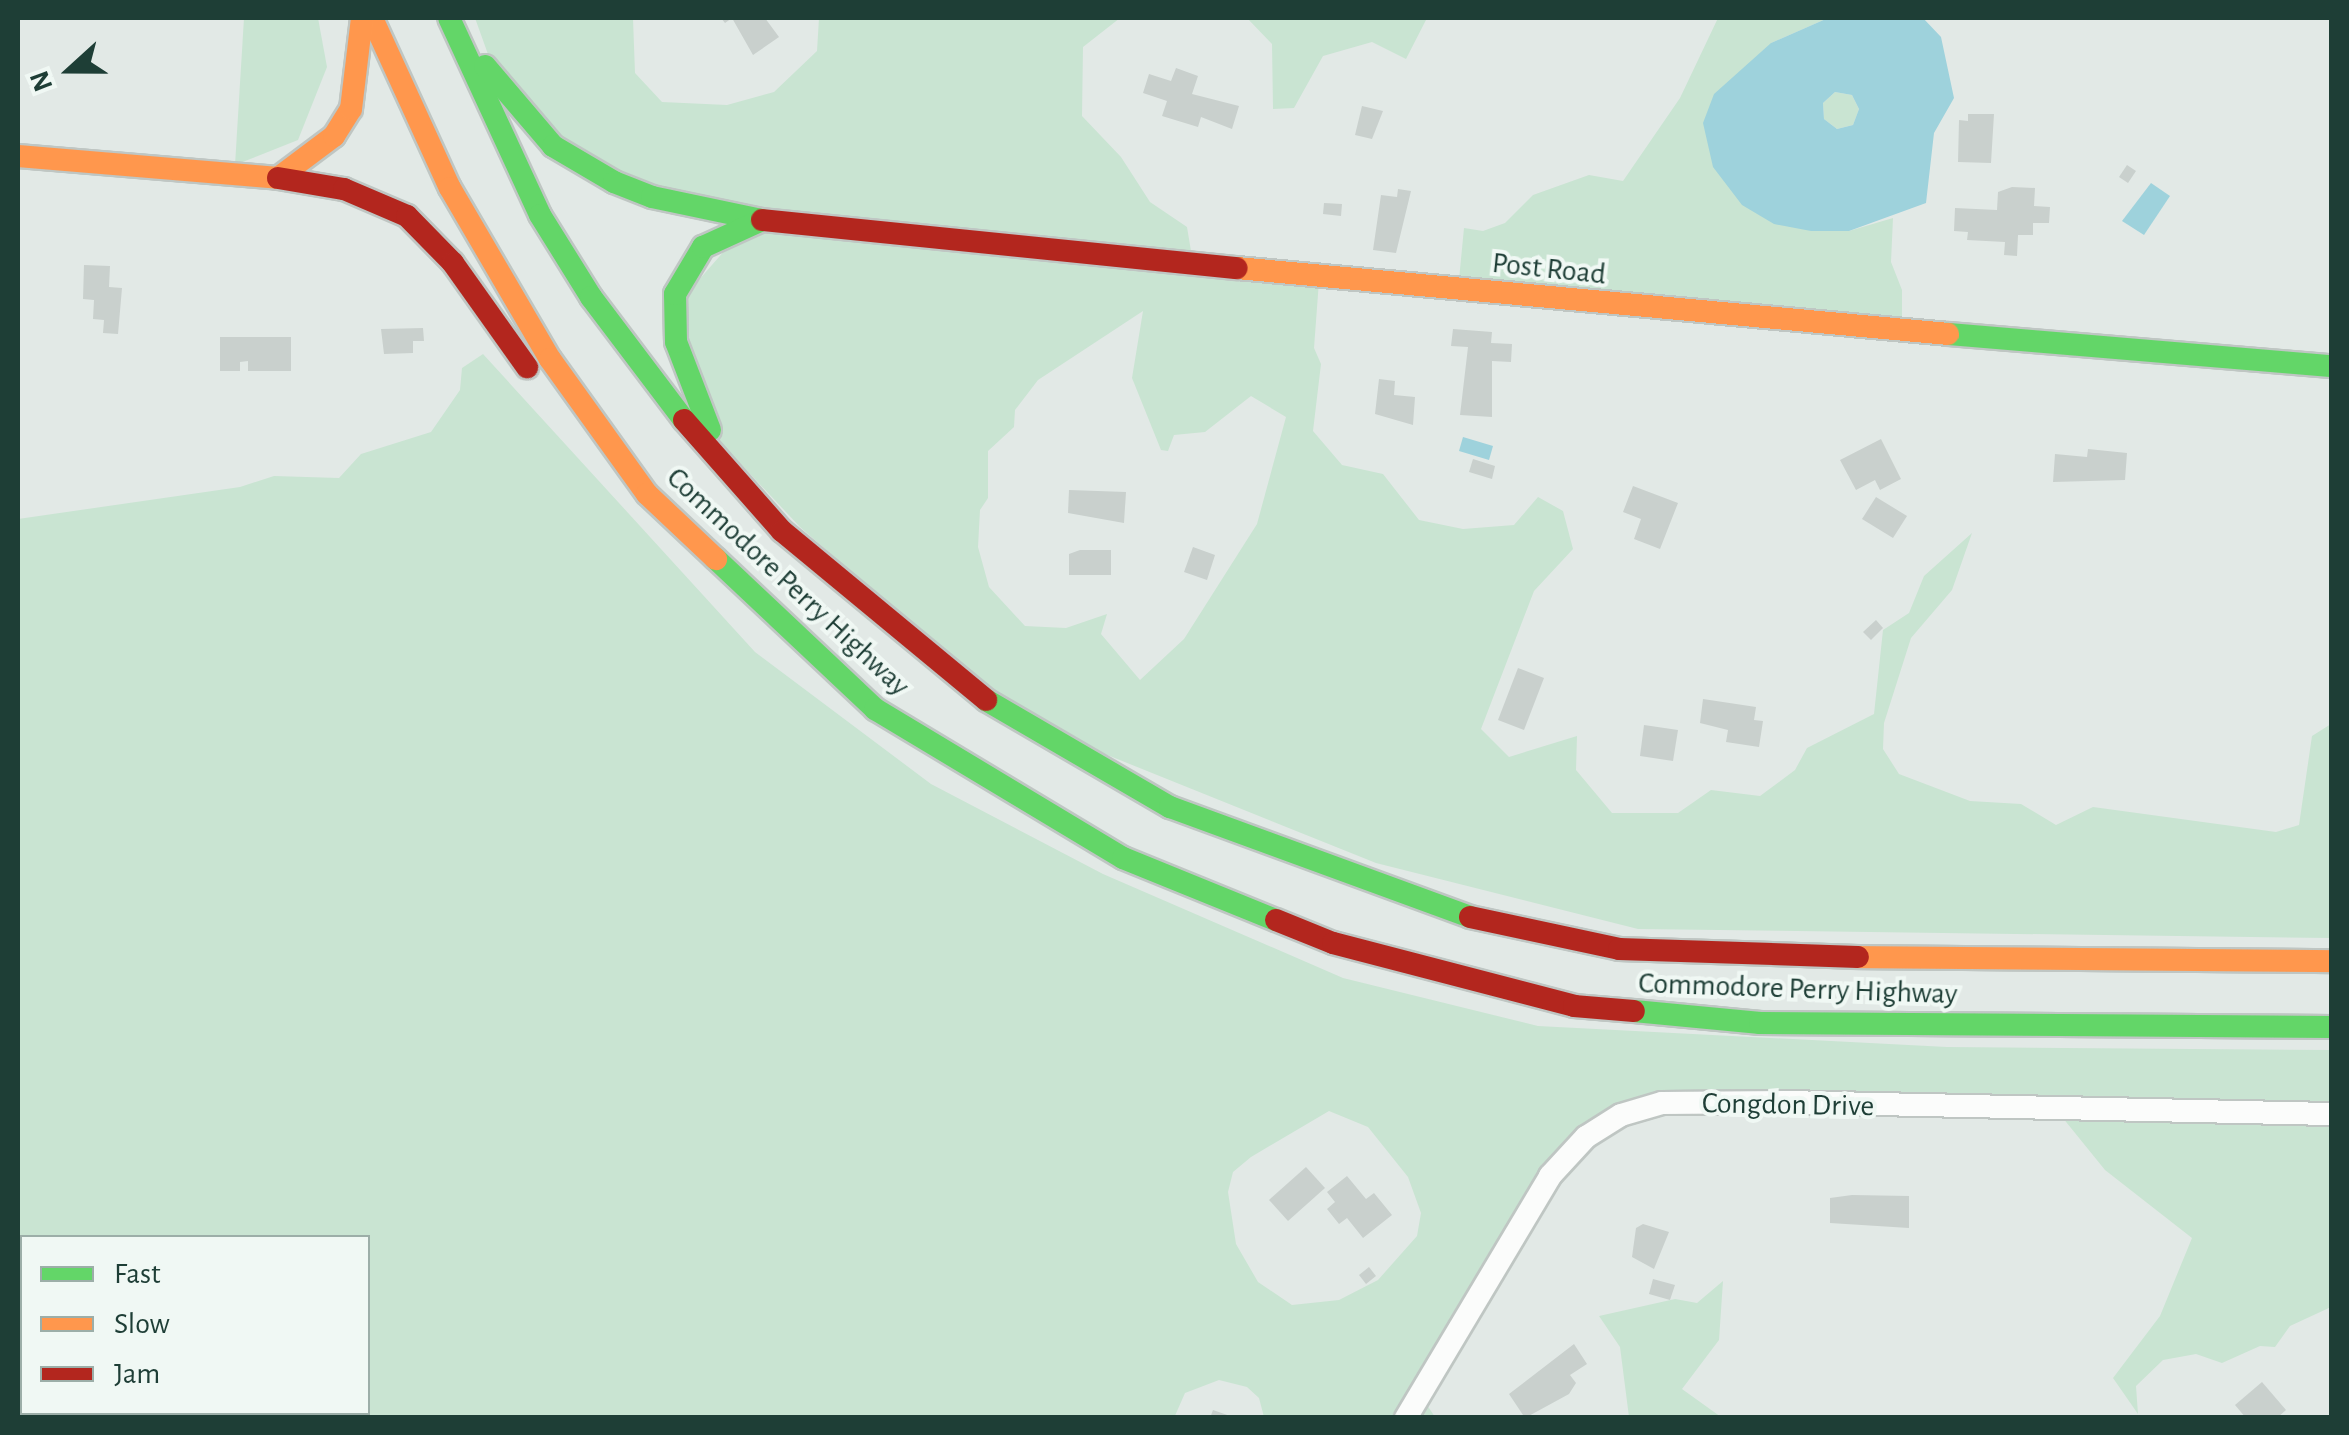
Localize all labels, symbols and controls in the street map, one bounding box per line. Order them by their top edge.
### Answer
north arrow [20,20,120,120]
text: N [25,67,59,95]
street label: Post Road [1490,245,1608,293]
street label: Commodore Perry Highway [659,460,917,704]
street label: Commodore Perry Highway [1638,965,1958,1013]
street label: Congdon Drive [1702,1085,1874,1125]
legend [20,1235,370,1415]
text: Fast [114,1259,161,1289]
text: Slow [114,1309,170,1339]
text: Jam [114,1359,160,1389]

